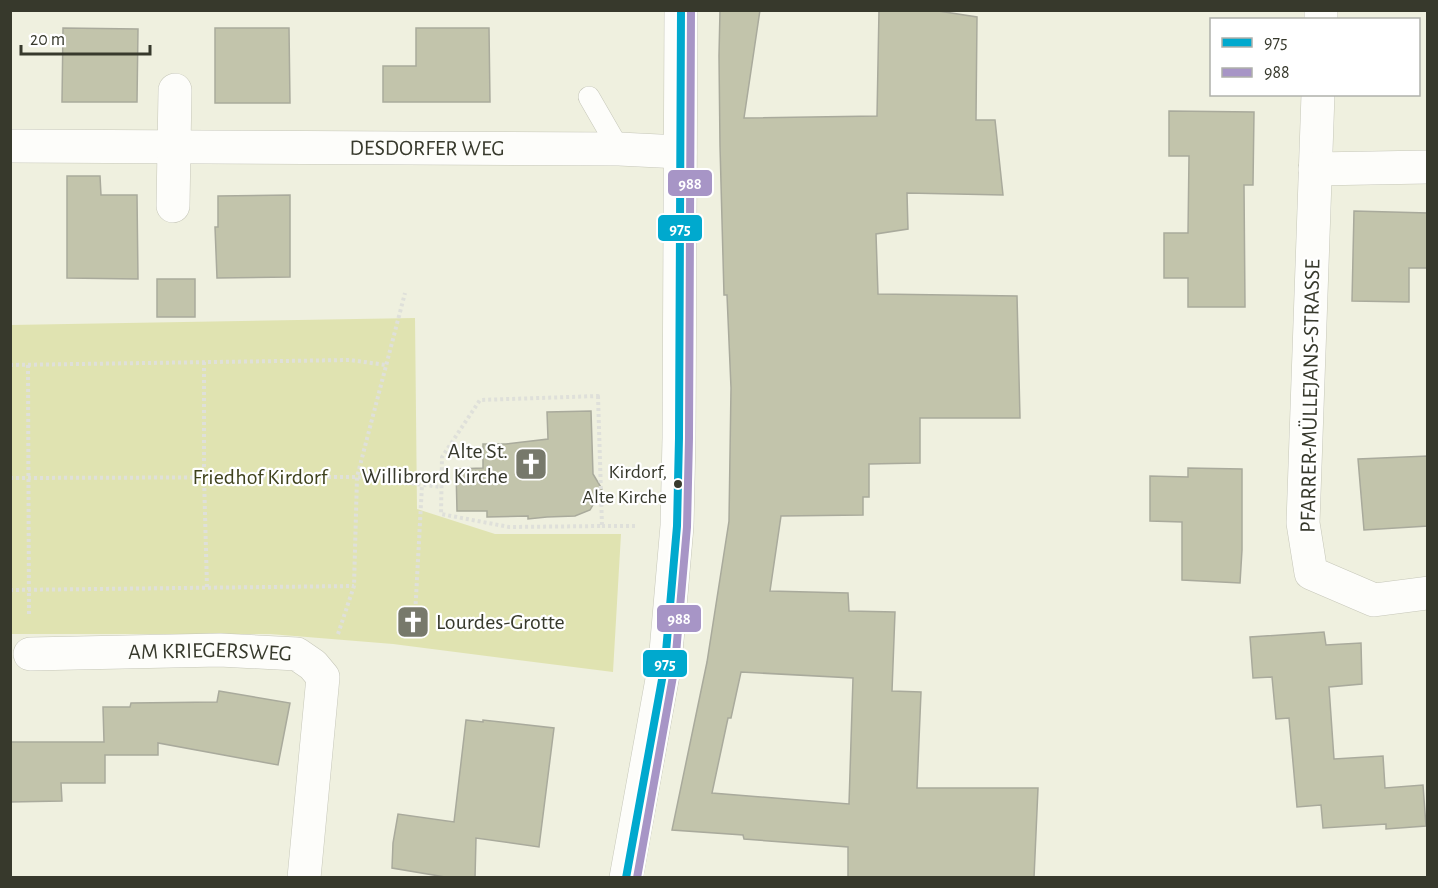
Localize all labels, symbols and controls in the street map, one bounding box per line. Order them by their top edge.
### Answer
scale bar [21,18,150,56]
legend [1210,18,1420,96]
text: 20 m [30,31,65,49]
text: 975 [1264,34,1288,52]
text: 988 [1264,64,1290,82]
street label: DESDORFER WEG [350,137,504,159]
line badge: 988 [667,169,713,197]
text: 988 [678,176,702,192]
line badge: 975 [657,214,703,242]
text: 975 [669,221,691,237]
street label: PFARRER-MÜLLEJANS-STRASSE [1297,259,1323,533]
place label: Alte St. Willibrord Kirche [361,440,508,487]
church icon: Alte St. Willibrord Kirche [513,446,549,482]
place label: Kirdorf, Alte Kirche [582,462,667,507]
park label: Friedhof Kirdorf [193,466,329,488]
marker: Kirdorf, Alte Kirche [672,478,684,490]
church icon: Lourdes-Grotte [395,604,431,640]
line badge: 988 [656,604,702,633]
place label: Lourdes-Grotte [436,611,565,633]
text: 988 [667,611,691,627]
street label: AM KRIEGERSWEG [128,639,292,665]
line badge: 975 [642,649,688,678]
text: 975 [654,656,676,672]

